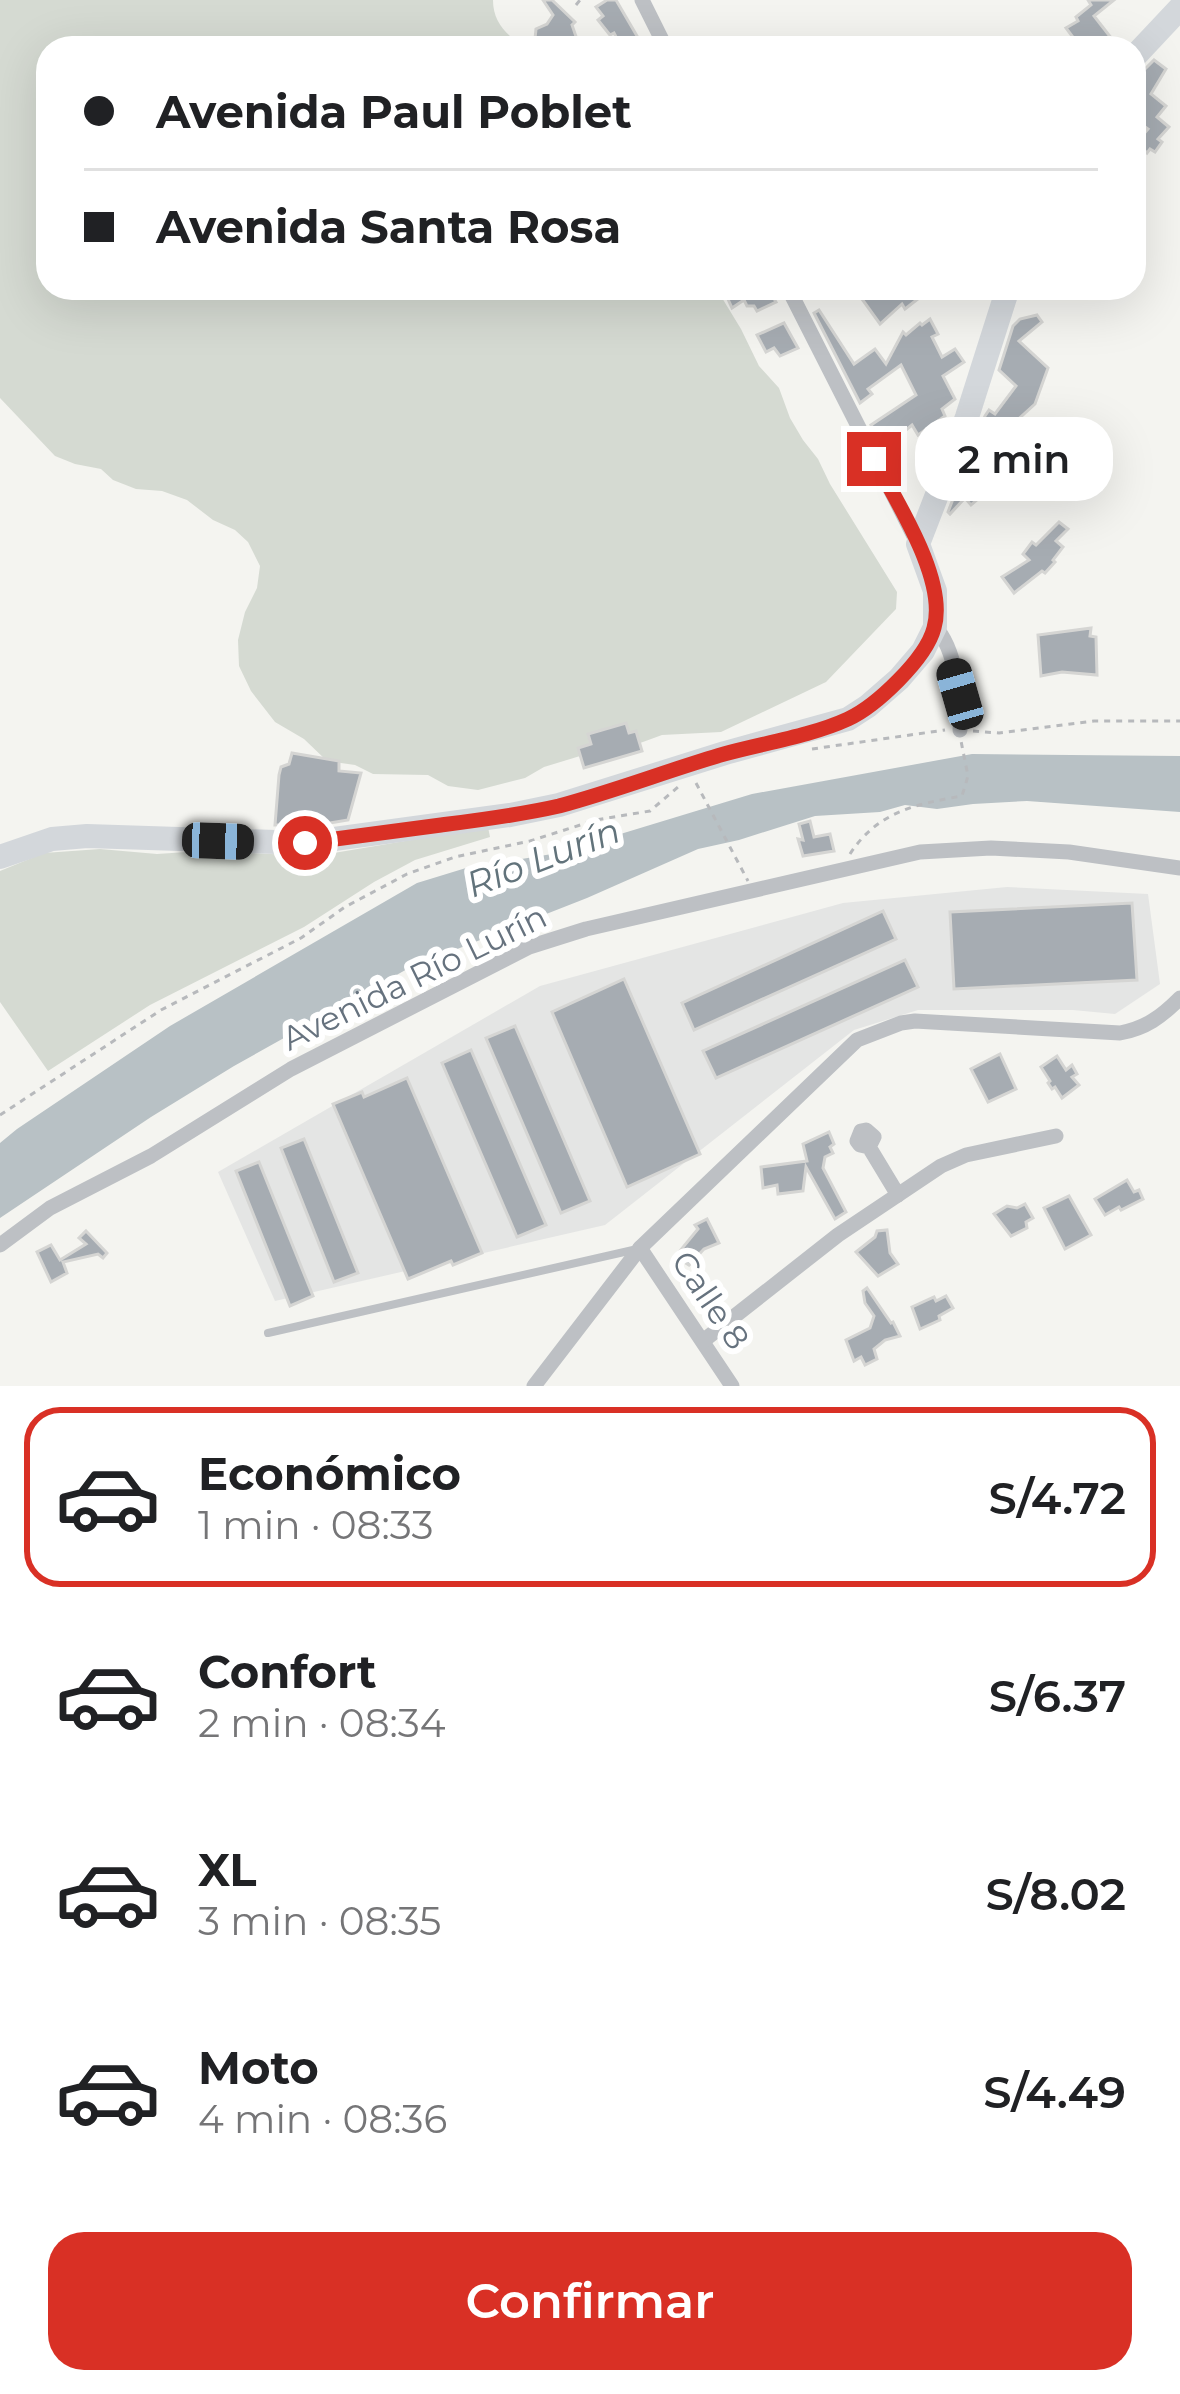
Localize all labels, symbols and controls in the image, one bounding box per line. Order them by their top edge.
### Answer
text: Avenida Paul Poblet [156,84,632,139]
text: Avenida Santa Rosa [156,199,621,254]
callout: 2 min [916,417,1114,501]
route end [847,432,901,486]
text: 2 min [958,435,1070,483]
car [933,654,987,734]
water label: Río Lurín [460,808,626,906]
route start [278,816,332,870]
car [181,822,255,860]
street label: Avenida Río Lurín [275,896,553,1058]
street label: Calle 8 [664,1243,758,1357]
icon: car [54,1443,162,1551]
text: Económico [198,1446,461,1501]
text: S/4.72 [989,1470,1126,1525]
text: 1 min · 08:33 [198,1501,434,1549]
icon: car [54,1641,162,1749]
text: Confort [198,1644,377,1699]
text: S/6.37 [989,1668,1126,1723]
text: 2 min · 08:34 [198,1699,446,1747]
icon: car [54,1839,162,1947]
text: XL [198,1842,256,1897]
text: S/8.02 [985,1866,1126,1921]
text: 3 min · 08:35 [198,1897,441,1945]
icon: car [54,2037,162,2145]
text: Moto [198,2040,319,2095]
text: S/4.49 [983,2064,1126,2119]
text: 4 min · 08:36 [198,2095,447,2143]
button: Confirmar [48,2232,1132,2370]

